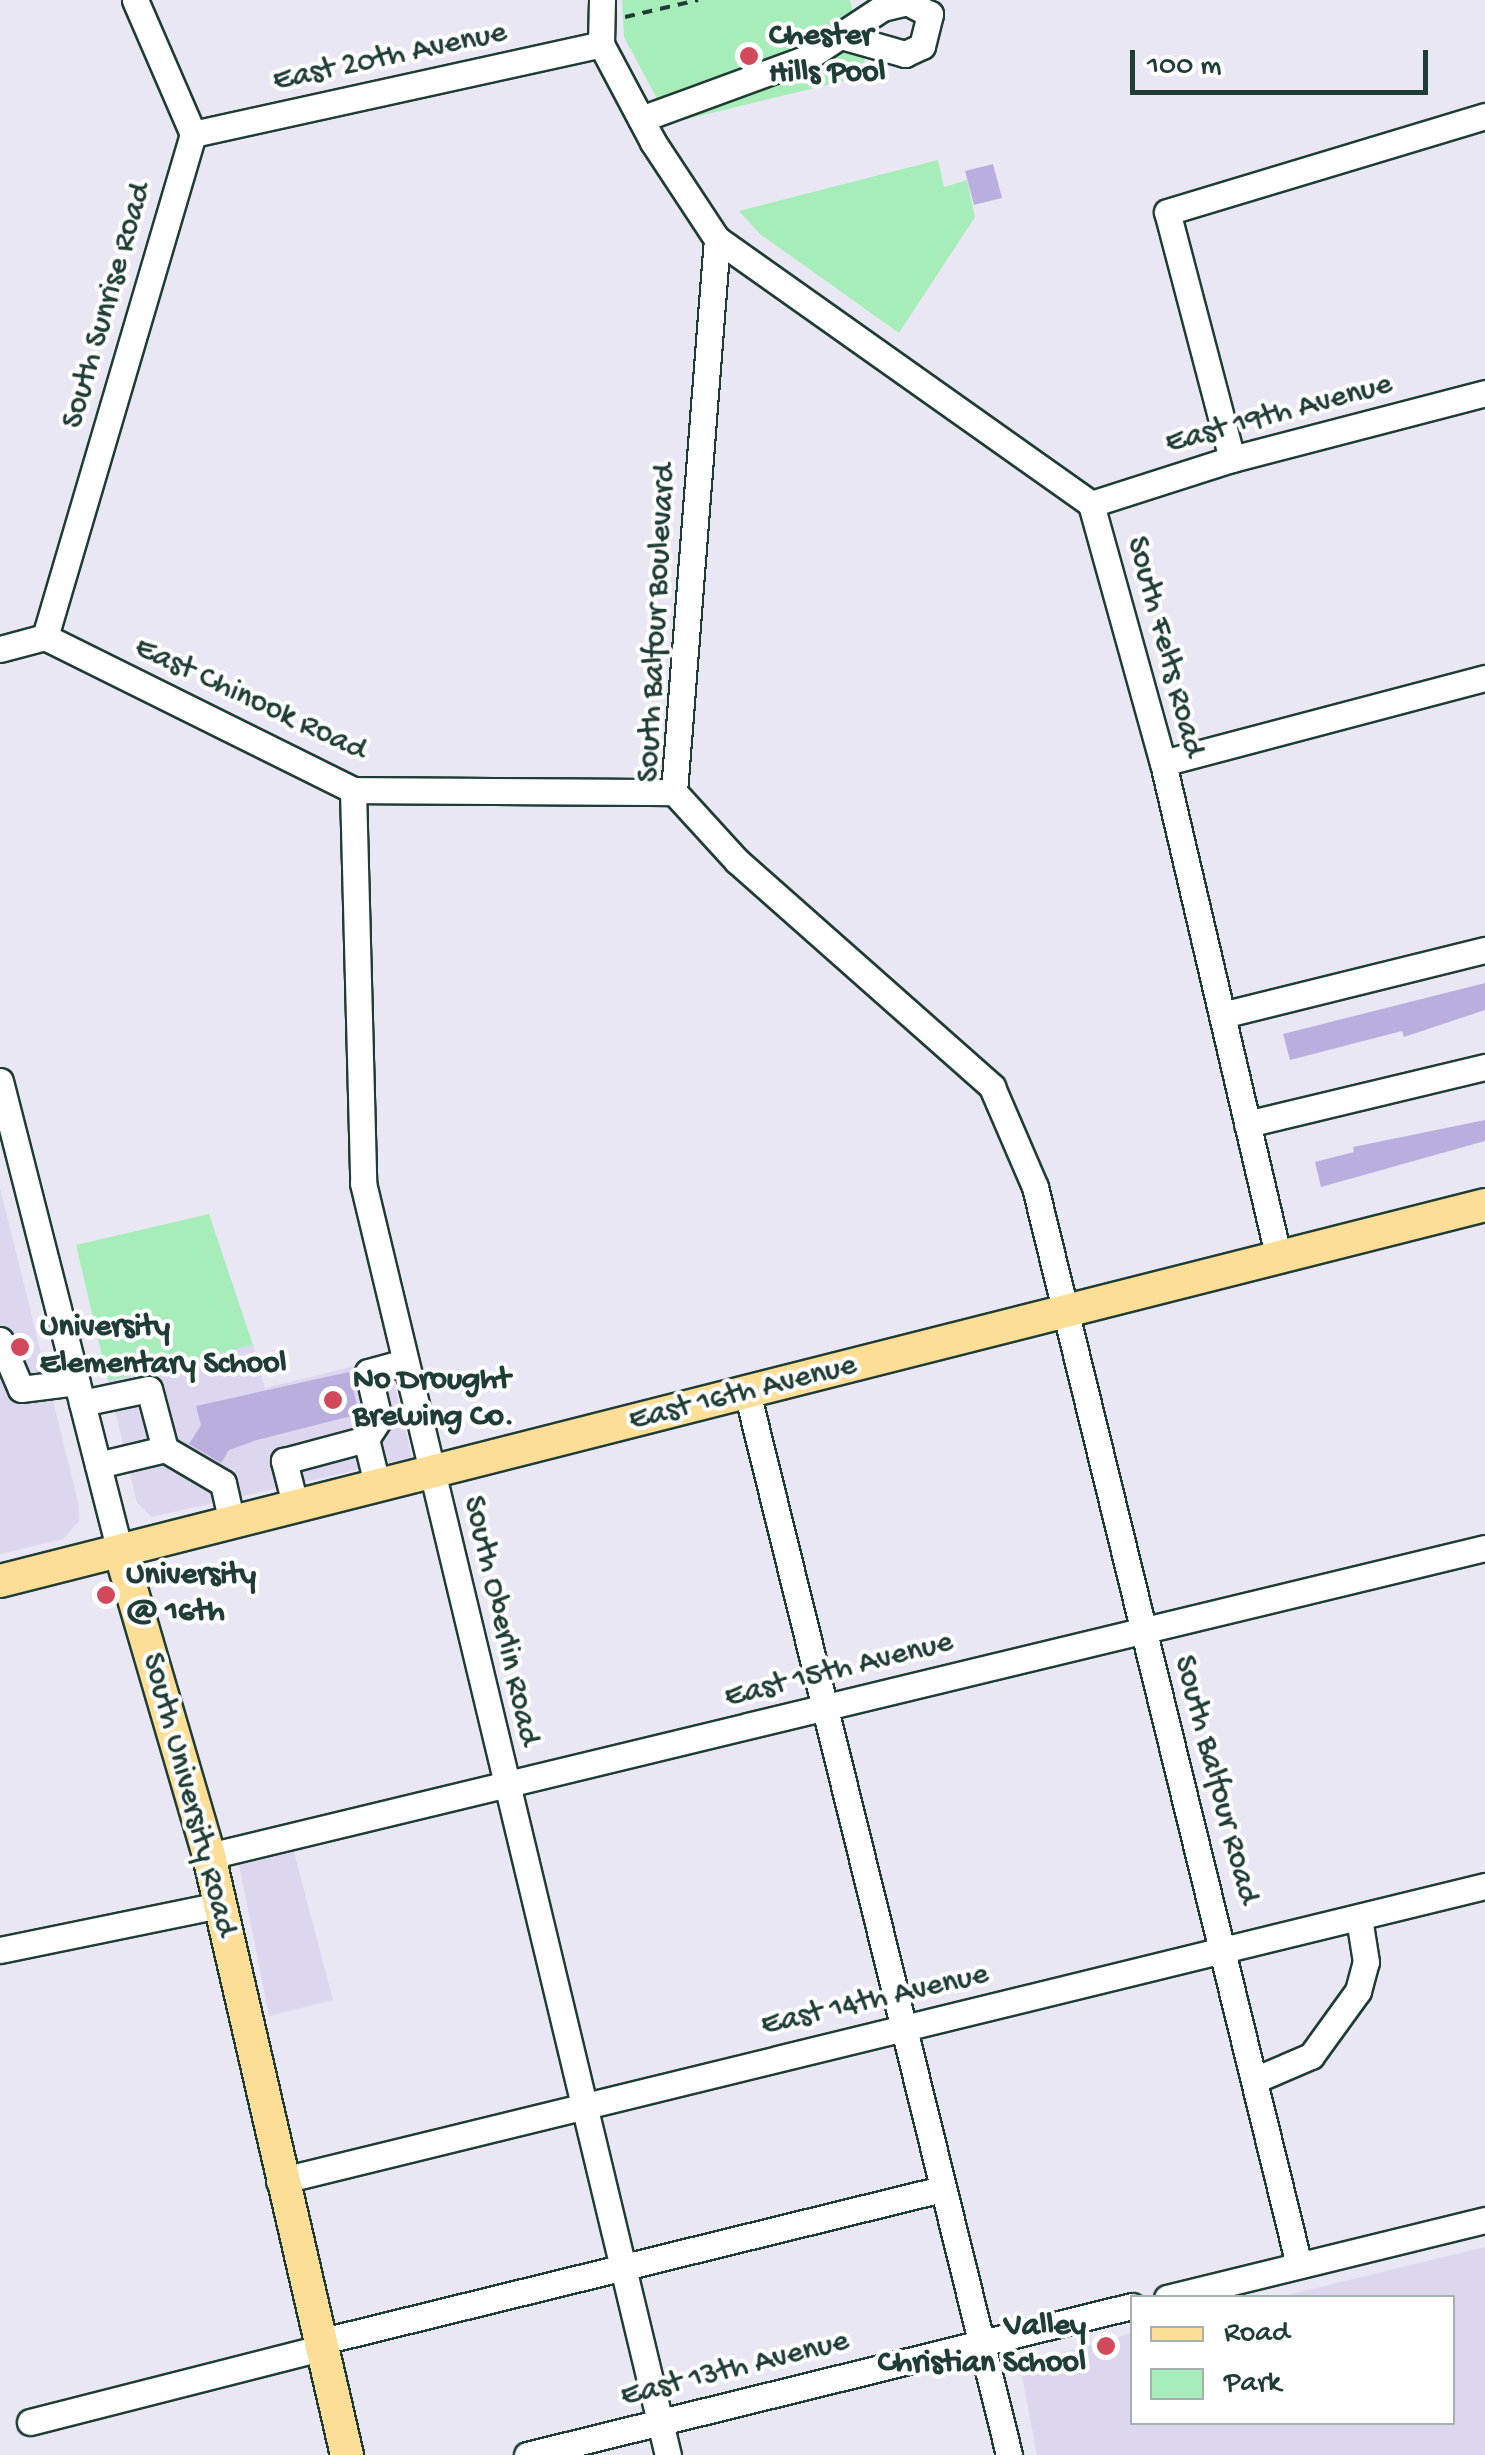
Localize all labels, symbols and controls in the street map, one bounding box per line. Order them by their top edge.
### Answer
street label: East 20th Avenue [270,14,510,102]
place label: Chester Hills Pool [769,19,886,94]
scale bar [1135,30,1432,92]
marker: Chester Hills Pool [738,45,760,67]
text: 100 m [1147,50,1222,85]
street label: South Sunrise Road [55,179,161,433]
street label: East 19th Avenue [1161,366,1397,464]
street label: South Balfour Boulevard [630,463,686,783]
street label: South Felts Road [1116,533,1212,761]
street label: East Chinook Road [128,629,372,771]
place label: University Elementary School [40,1310,287,1385]
marker: University Elementary School [9,1336,31,1358]
street label: East 16th Avenue [625,1347,861,1441]
place label: No Drought Brewing Co. [353,1363,514,1438]
marker: No Drought Brewing Co. [322,1389,344,1411]
street label: South Oberlin Road [453,1492,547,1750]
place label: University @ 16th [126,1558,256,1633]
marker: University @ 16th [95,1584,117,1606]
street label: East 15th Avenue [721,1624,957,1718]
street label: South University Road [132,1649,244,1941]
street label: South Balfour Road [1163,1652,1267,1908]
street label: East 14th Avenue [758,1956,992,2046]
legend [1130,2295,1455,2425]
place label: Valley Christian School [878,2309,1086,2384]
text: Road [1224,2317,1290,2352]
street label: East 13th Avenue [617,2323,853,2417]
marker: Valley Christian School [1095,2335,1117,2357]
text: Park [1224,2367,1281,2402]

